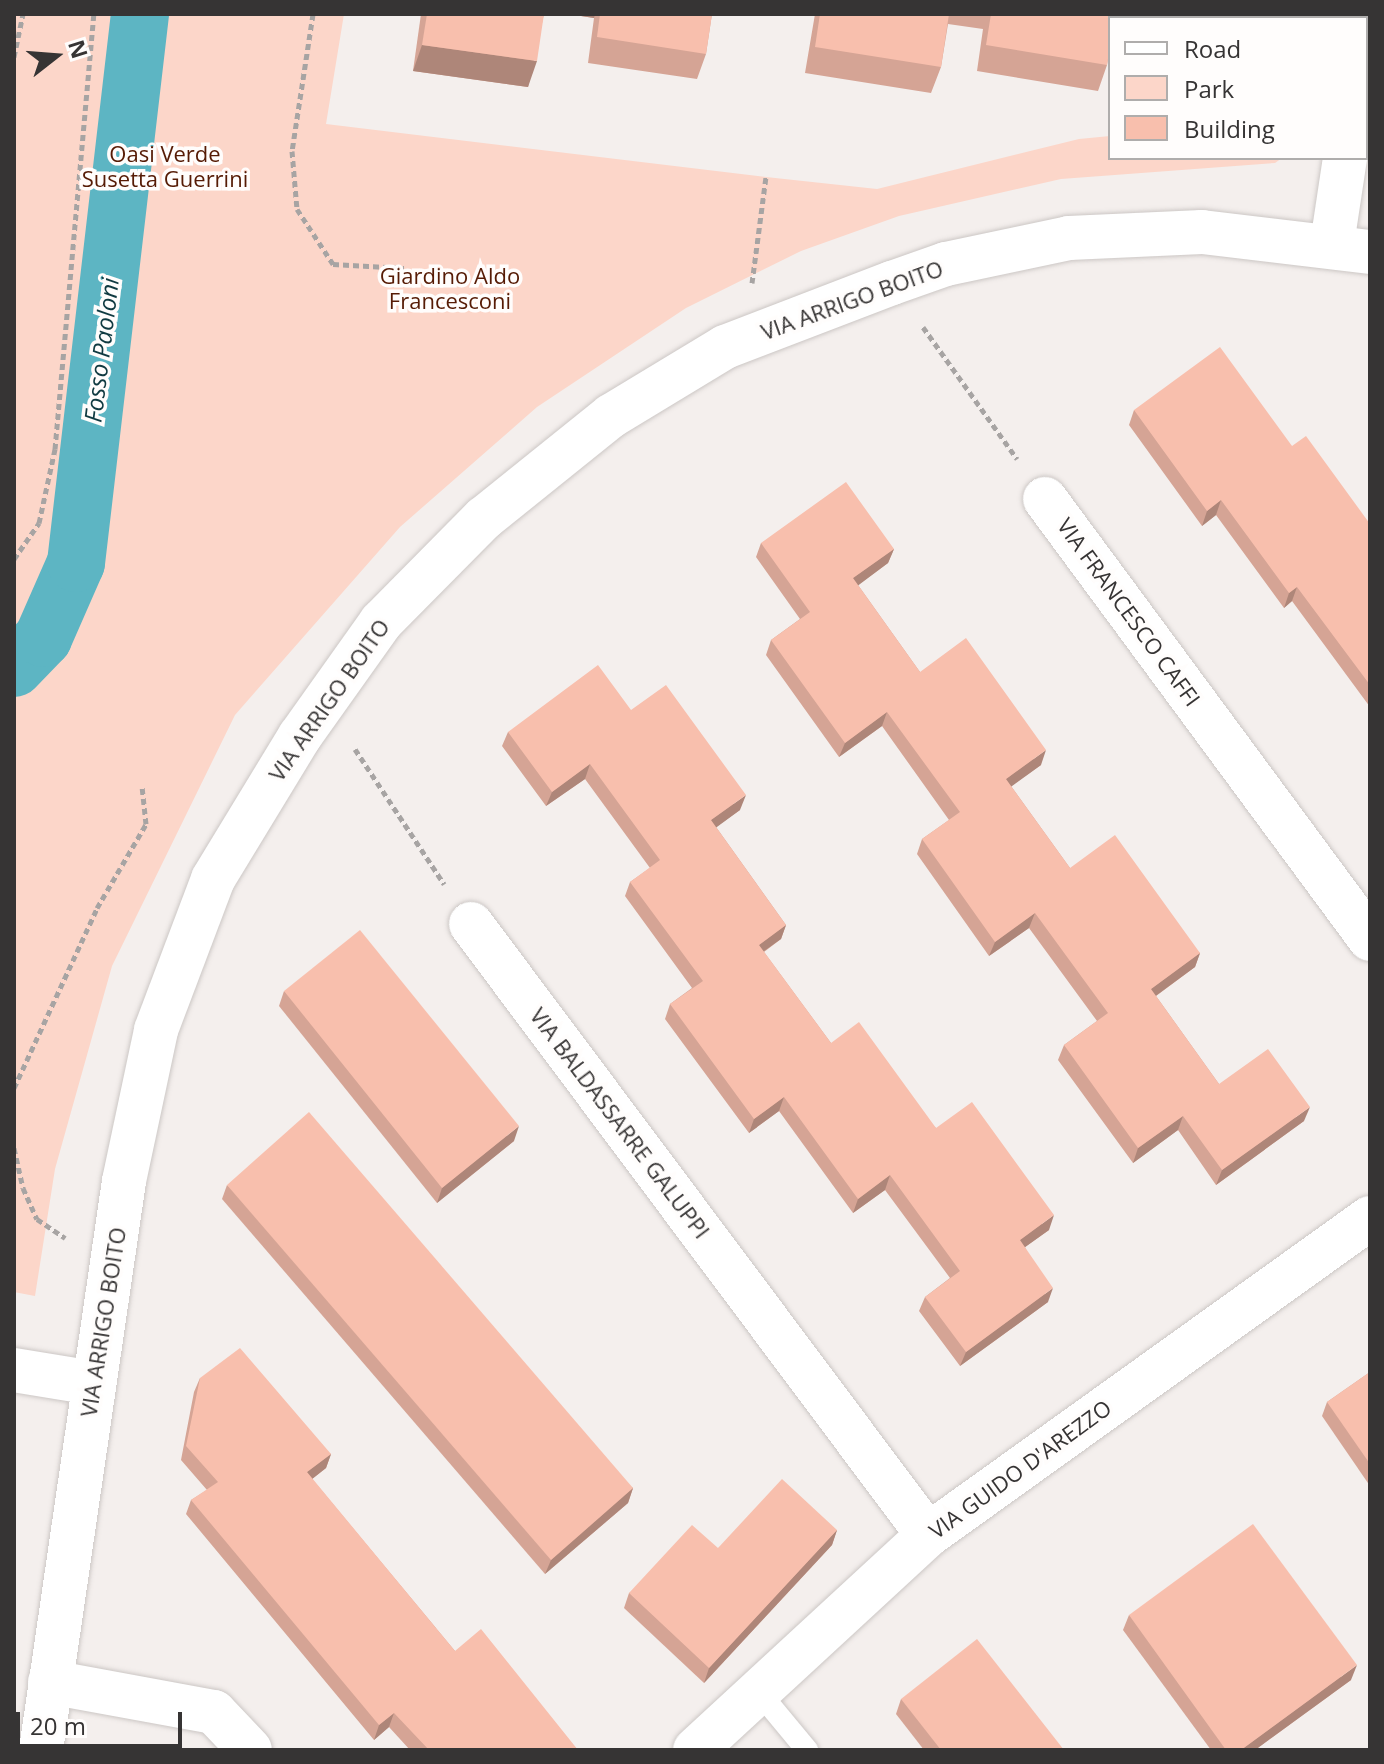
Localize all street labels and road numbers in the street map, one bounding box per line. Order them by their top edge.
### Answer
street label: VIA ARRIGO BOITO [757,255,947,345]
street label: VIA FRANCESCO CAFFI [1052,513,1206,711]
street label: VIA ARRIGO BOITO [263,614,395,786]
street label: VIA BALDASSARRE GALUPPI [525,1003,715,1243]
street label: VIA ARRIGO BOITO [75,1225,131,1419]
street label: VIA GUIDO D'AREZZO [924,1394,1116,1544]

